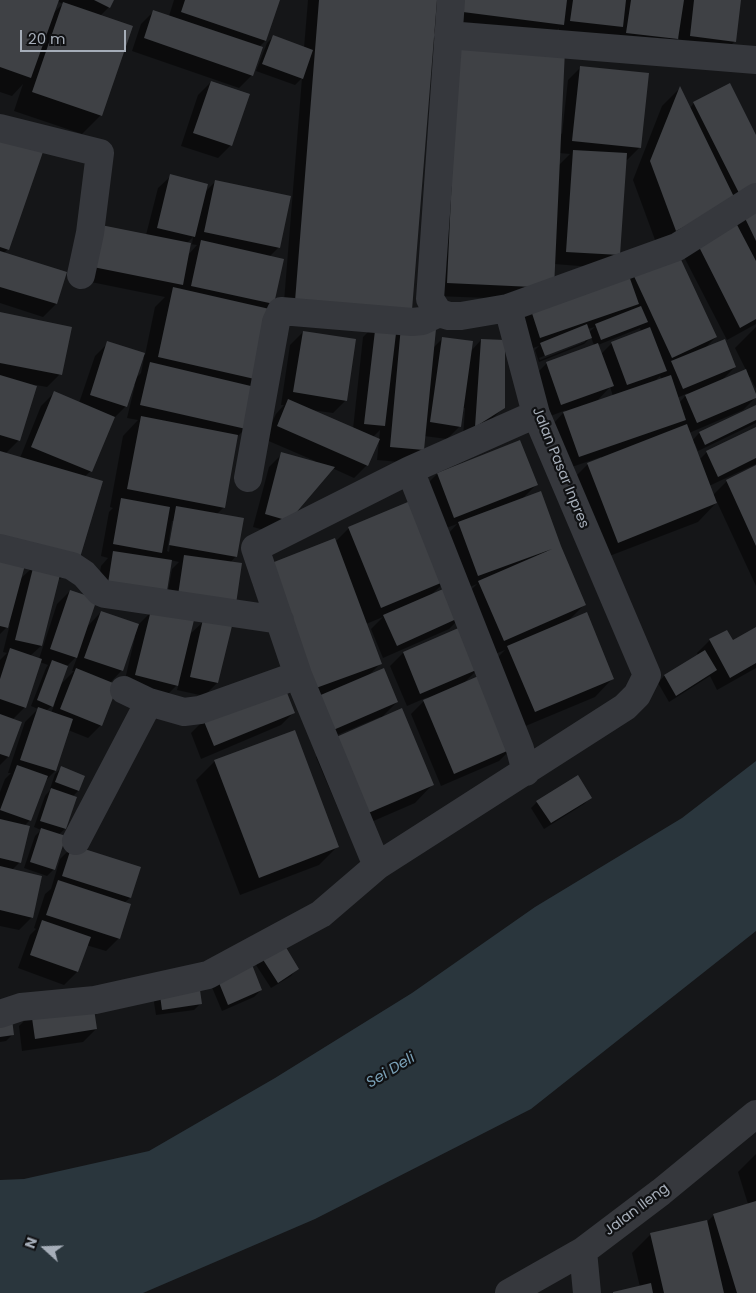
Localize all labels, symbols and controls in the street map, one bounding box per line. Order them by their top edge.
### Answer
scale bar [22,20,129,52]
text: 20 m [28,28,66,49]
street label: Jalan Pasar Inpres [528,405,592,531]
water label: Sei Deli [363,1050,419,1092]
street label: Jalan Ileng [601,1180,673,1240]
north arrow [20,1223,70,1273]
text: N [20,1235,42,1251]

